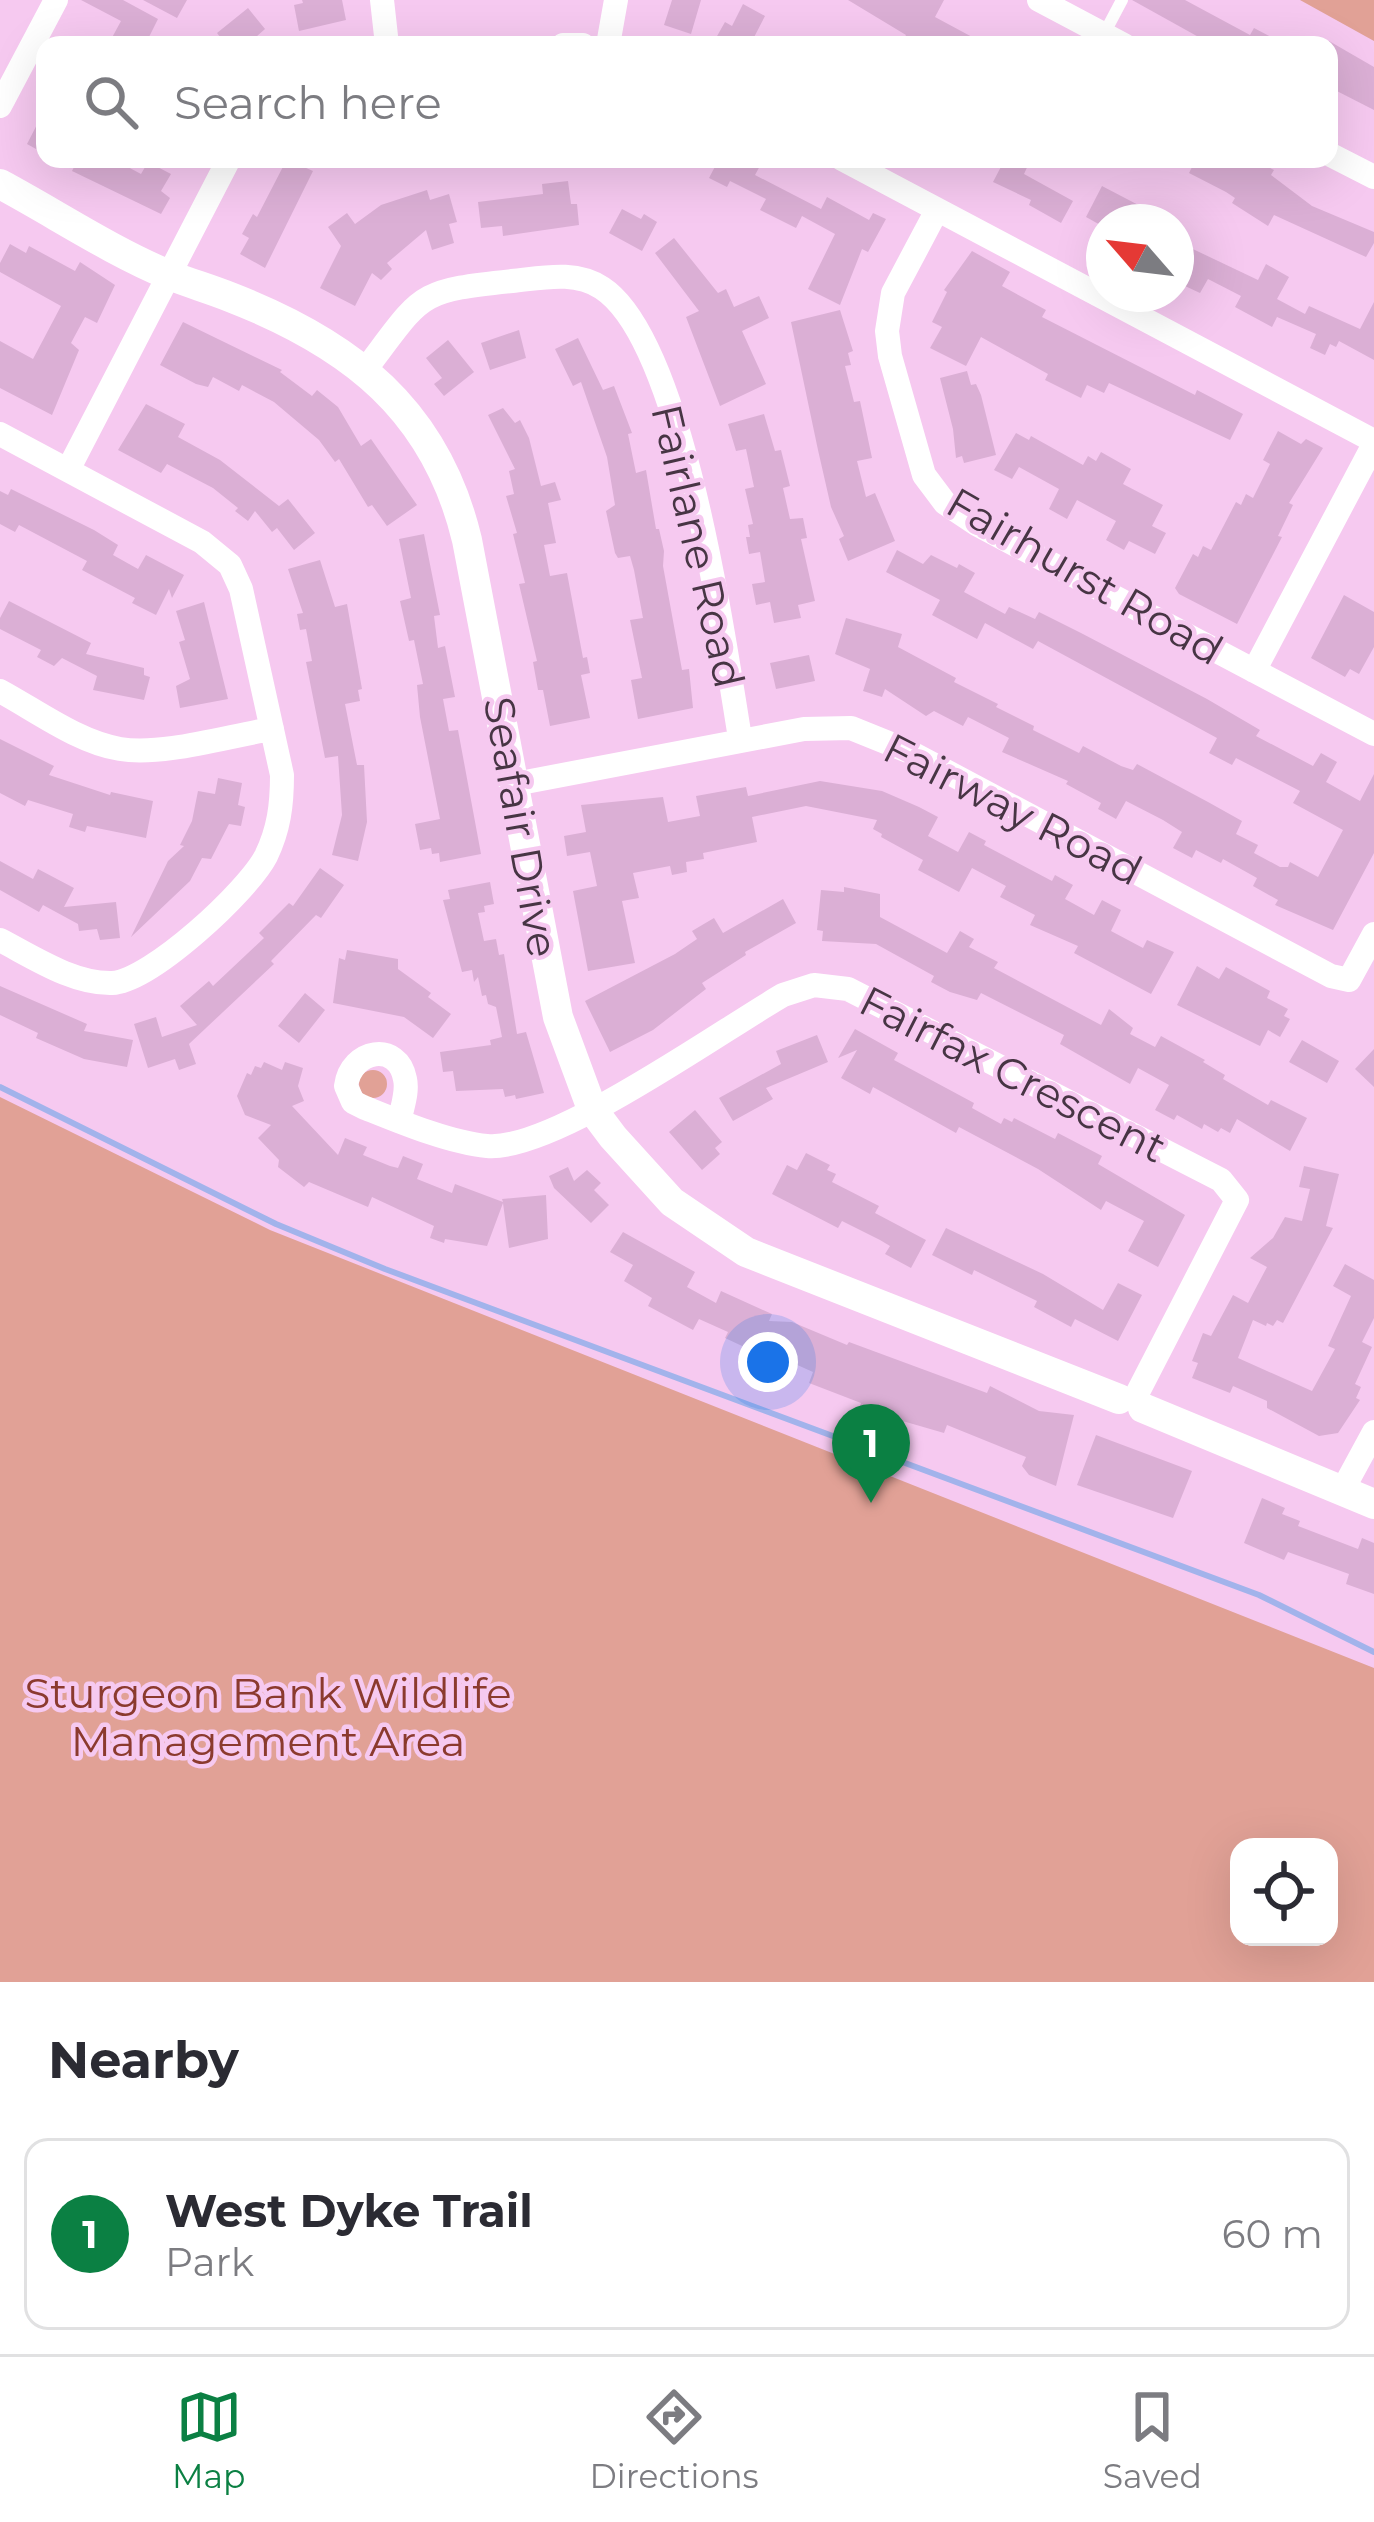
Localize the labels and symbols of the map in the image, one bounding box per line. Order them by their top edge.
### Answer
north arrow [1086,204,1194,312]
street label: Fairlane Road [640,399,756,693]
street label: Fairhurst Road [938,476,1232,676]
street label: Seafair Drive [473,693,569,961]
street label: Fairway Road [875,722,1151,896]
street label: Fairfax Crescent [851,974,1175,1174]
your location [738,1332,798,1392]
pin: 1 [832,1404,910,1503]
park label: Sturgeon Bank Wildlife Management Area [24,1667,512,1767]

